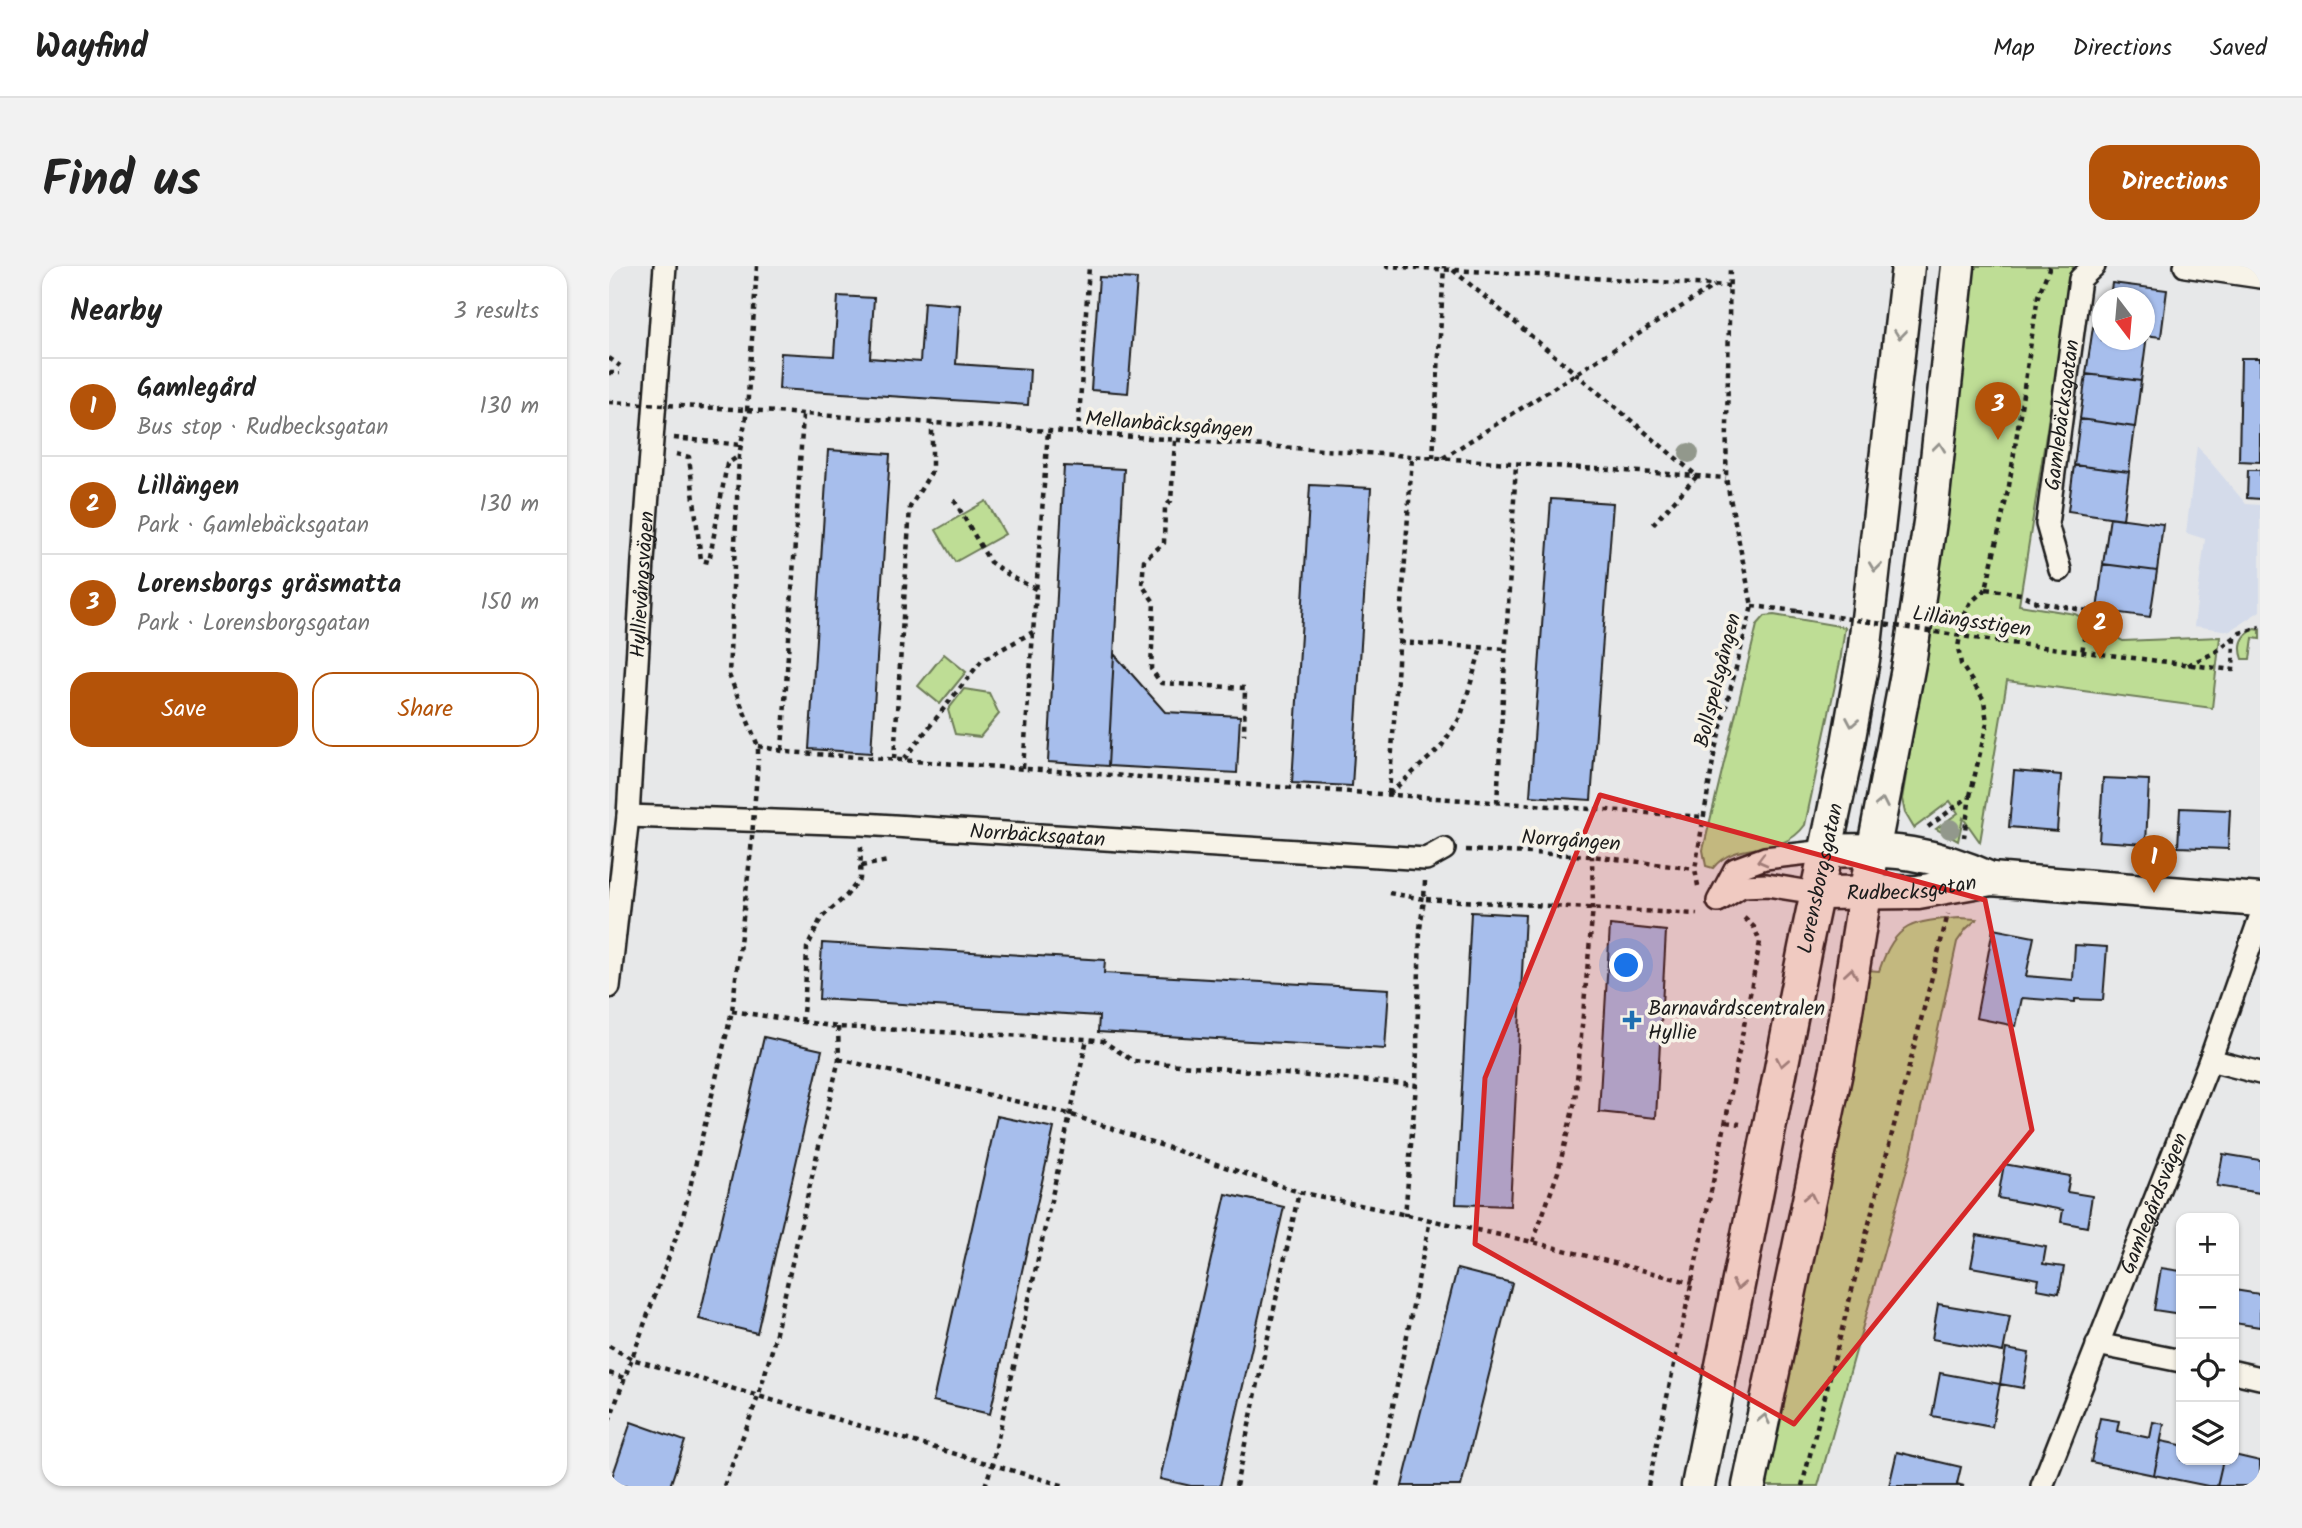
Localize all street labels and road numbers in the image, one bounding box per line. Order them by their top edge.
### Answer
street label: Gamlebäcksgatan [2037,337,2090,493]
street label: Mellanbäcksgången [1084,403,1254,448]
street label: Hyllievångsvägen [622,510,665,659]
street label: Lillängsstigen [1910,598,2033,647]
street label: Bollspelsgången [1686,610,1751,751]
street label: Lorensborgsgatan [1789,800,1853,957]
street label: Norrbäcksgatan [969,816,1106,857]
street label: Norrgången [1520,822,1622,861]
street label: Rudbecksgatan [1847,867,1980,911]
street label: Gamlegårdsvägen [2112,1128,2198,1279]

